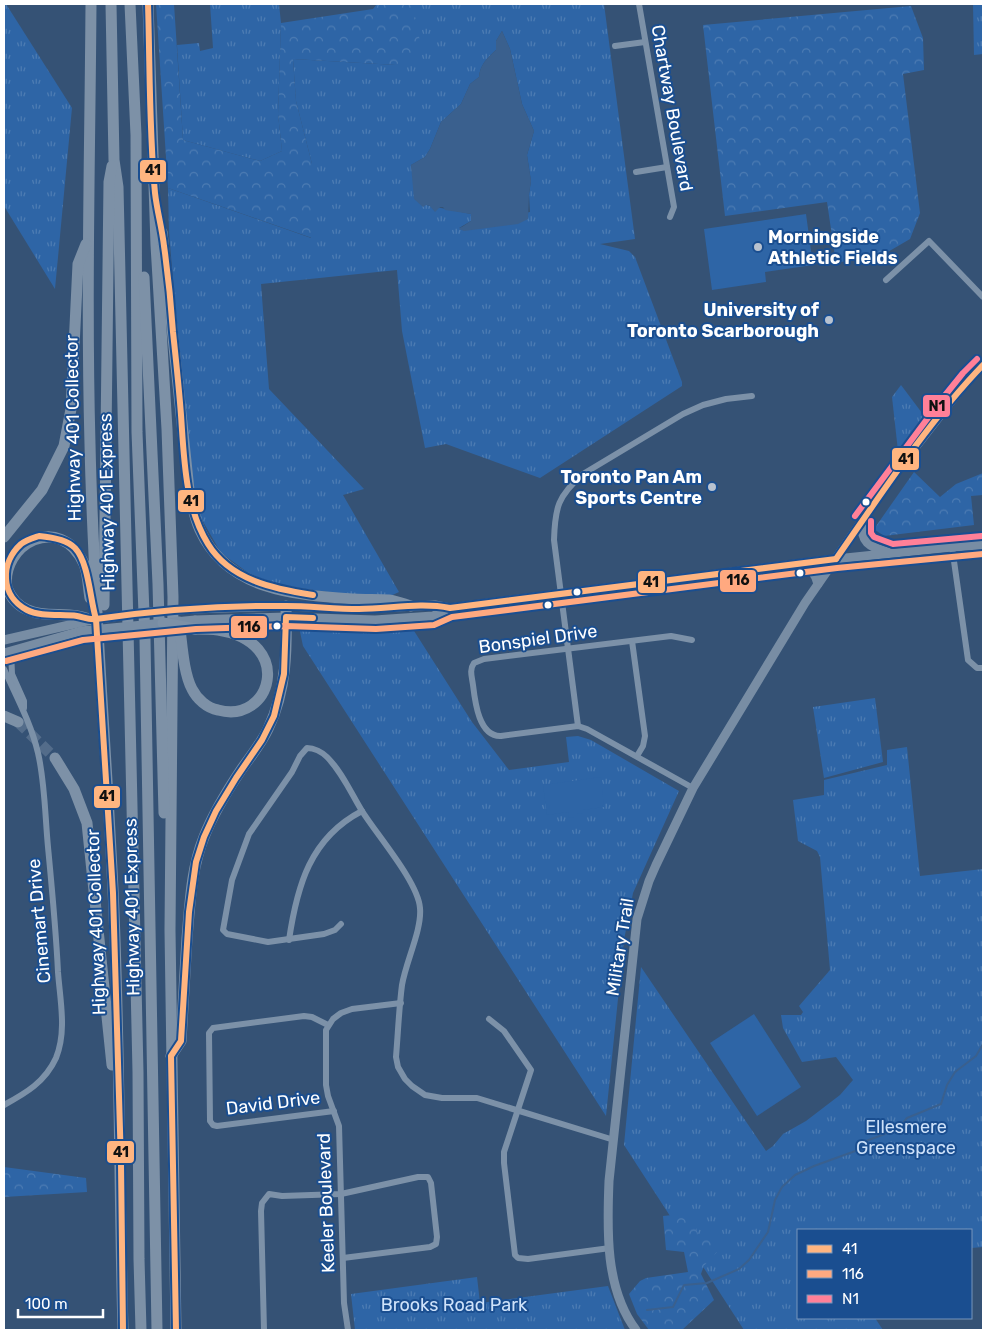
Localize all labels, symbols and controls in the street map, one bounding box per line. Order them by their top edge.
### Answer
street label: Chartway Boulevard [647,23,697,193]
line badge: 41 [139,159,167,183]
text: 41 [145,162,161,179]
place label: Morningside Athletic Fields [768,226,898,269]
marker: Morningside Athletic Fields [752,241,764,253]
place label: University of Toronto Scarborough [627,299,819,342]
marker: University of Toronto Scarborough [823,314,835,326]
street label: Highway 401 Collector [60,334,86,521]
line badge: N1 [922,394,951,418]
text: N1 [928,398,946,415]
street label: Highway 401 Express [94,413,120,591]
line badge: 41 [891,447,920,471]
text: 41 [898,451,914,468]
place label: Toronto Pan Am Sports Centre [561,466,702,509]
marker: Toronto Pan Am Sports Centre [706,481,718,493]
line badge: 41 [177,489,205,513]
text: 41 [183,493,199,510]
unlabelled marker [861,497,871,507]
unlabelled marker [795,568,805,578]
line badge: 116 [719,569,757,593]
line badge: 41 [637,570,666,594]
text: 116 [726,572,750,589]
text: 41 [643,574,659,591]
unlabelled marker [572,587,582,597]
unlabelled marker [543,600,553,610]
line badge: 116 [230,615,268,639]
text: 116 [237,619,261,636]
street label: Bonspiel Drive [477,620,599,658]
unlabelled marker [272,621,282,631]
line badge: 41 [93,785,121,809]
text: 41 [99,788,115,805]
street label: Highway 401 Express [119,818,145,996]
street label: Highway 401 Collector [82,828,110,1016]
street label: Cinemart Drive [23,858,55,984]
street label: Military Trail [601,896,639,998]
street label: David Drive [225,1086,321,1120]
park label: Ellesmere Greenspace [856,1116,956,1159]
street label: Keeler Boulevard [313,1133,339,1273]
line badge: 41 [106,1140,135,1164]
text: 41 [113,1144,129,1161]
legend [797,1229,972,1319]
text: 41 [842,1240,857,1258]
text: 116 [842,1265,864,1283]
scale bar [18,1286,102,1318]
text: N1 [842,1290,859,1308]
park label: Brooks Road Park [381,1294,528,1316]
text: 100 m [25,1295,67,1313]

